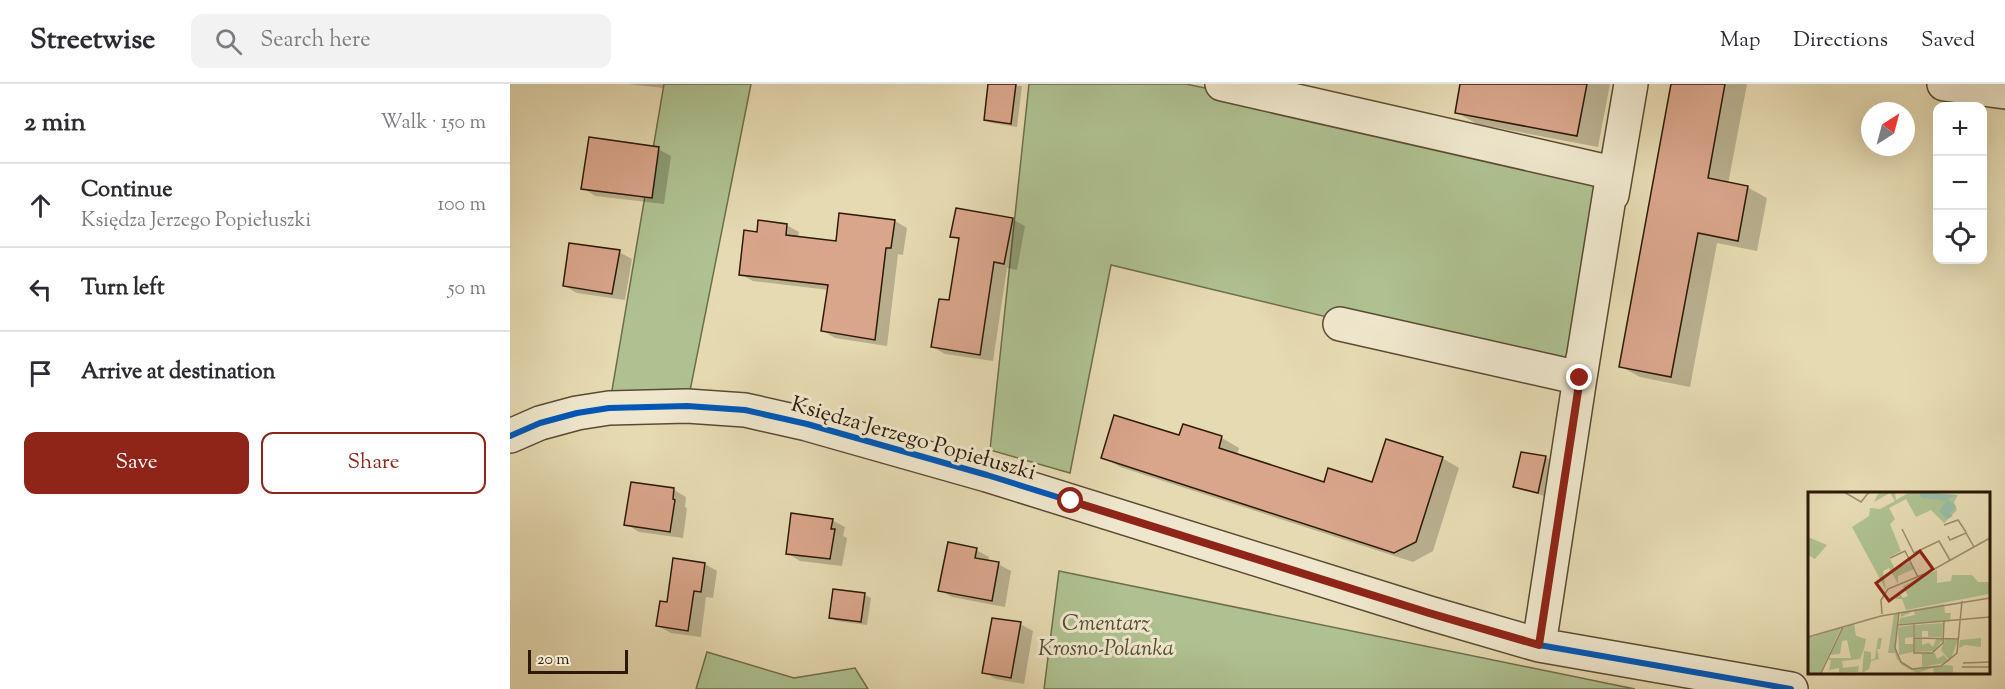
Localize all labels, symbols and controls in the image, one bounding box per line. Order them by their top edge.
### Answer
search box [191,14,611,68]
text: Streetwise [30,21,155,61]
icon: search [212,25,245,58]
text: Search here [260,25,371,57]
text: Map [1720,26,1760,56]
text: Directions [1793,26,1888,56]
text: Saved [1921,26,1975,56]
north arrow [1861,102,1915,156]
map controls [1933,102,1987,264]
button: + [1933,102,1987,156]
text: 2 min [24,105,86,142]
text: Walk · 150 m [380,109,486,138]
button: − [1933,156,1987,210]
text: Continue [81,175,172,207]
icon: ahead [24,189,57,222]
text: 100 m [437,191,486,220]
text: Księdza Jerzego Popiełuszki [81,207,311,236]
button: locate [1933,210,1987,264]
icon: left [24,273,57,306]
text: Turn left [81,273,164,305]
text: 50 m [448,275,486,304]
icon: arrive [24,357,57,390]
text: Arrive at destination [81,357,276,389]
route end [1566,364,1592,390]
street label: Księdza Jerzego Popiełuszki [787,390,1039,490]
button: Save [24,432,249,494]
button: Share [261,432,486,494]
route start [1057,487,1083,513]
inset map [1808,492,1990,674]
park label: Cmentarz Krosno-Polanka [1038,609,1174,666]
scale bar [528,647,628,674]
text: 20 m [537,649,570,672]

